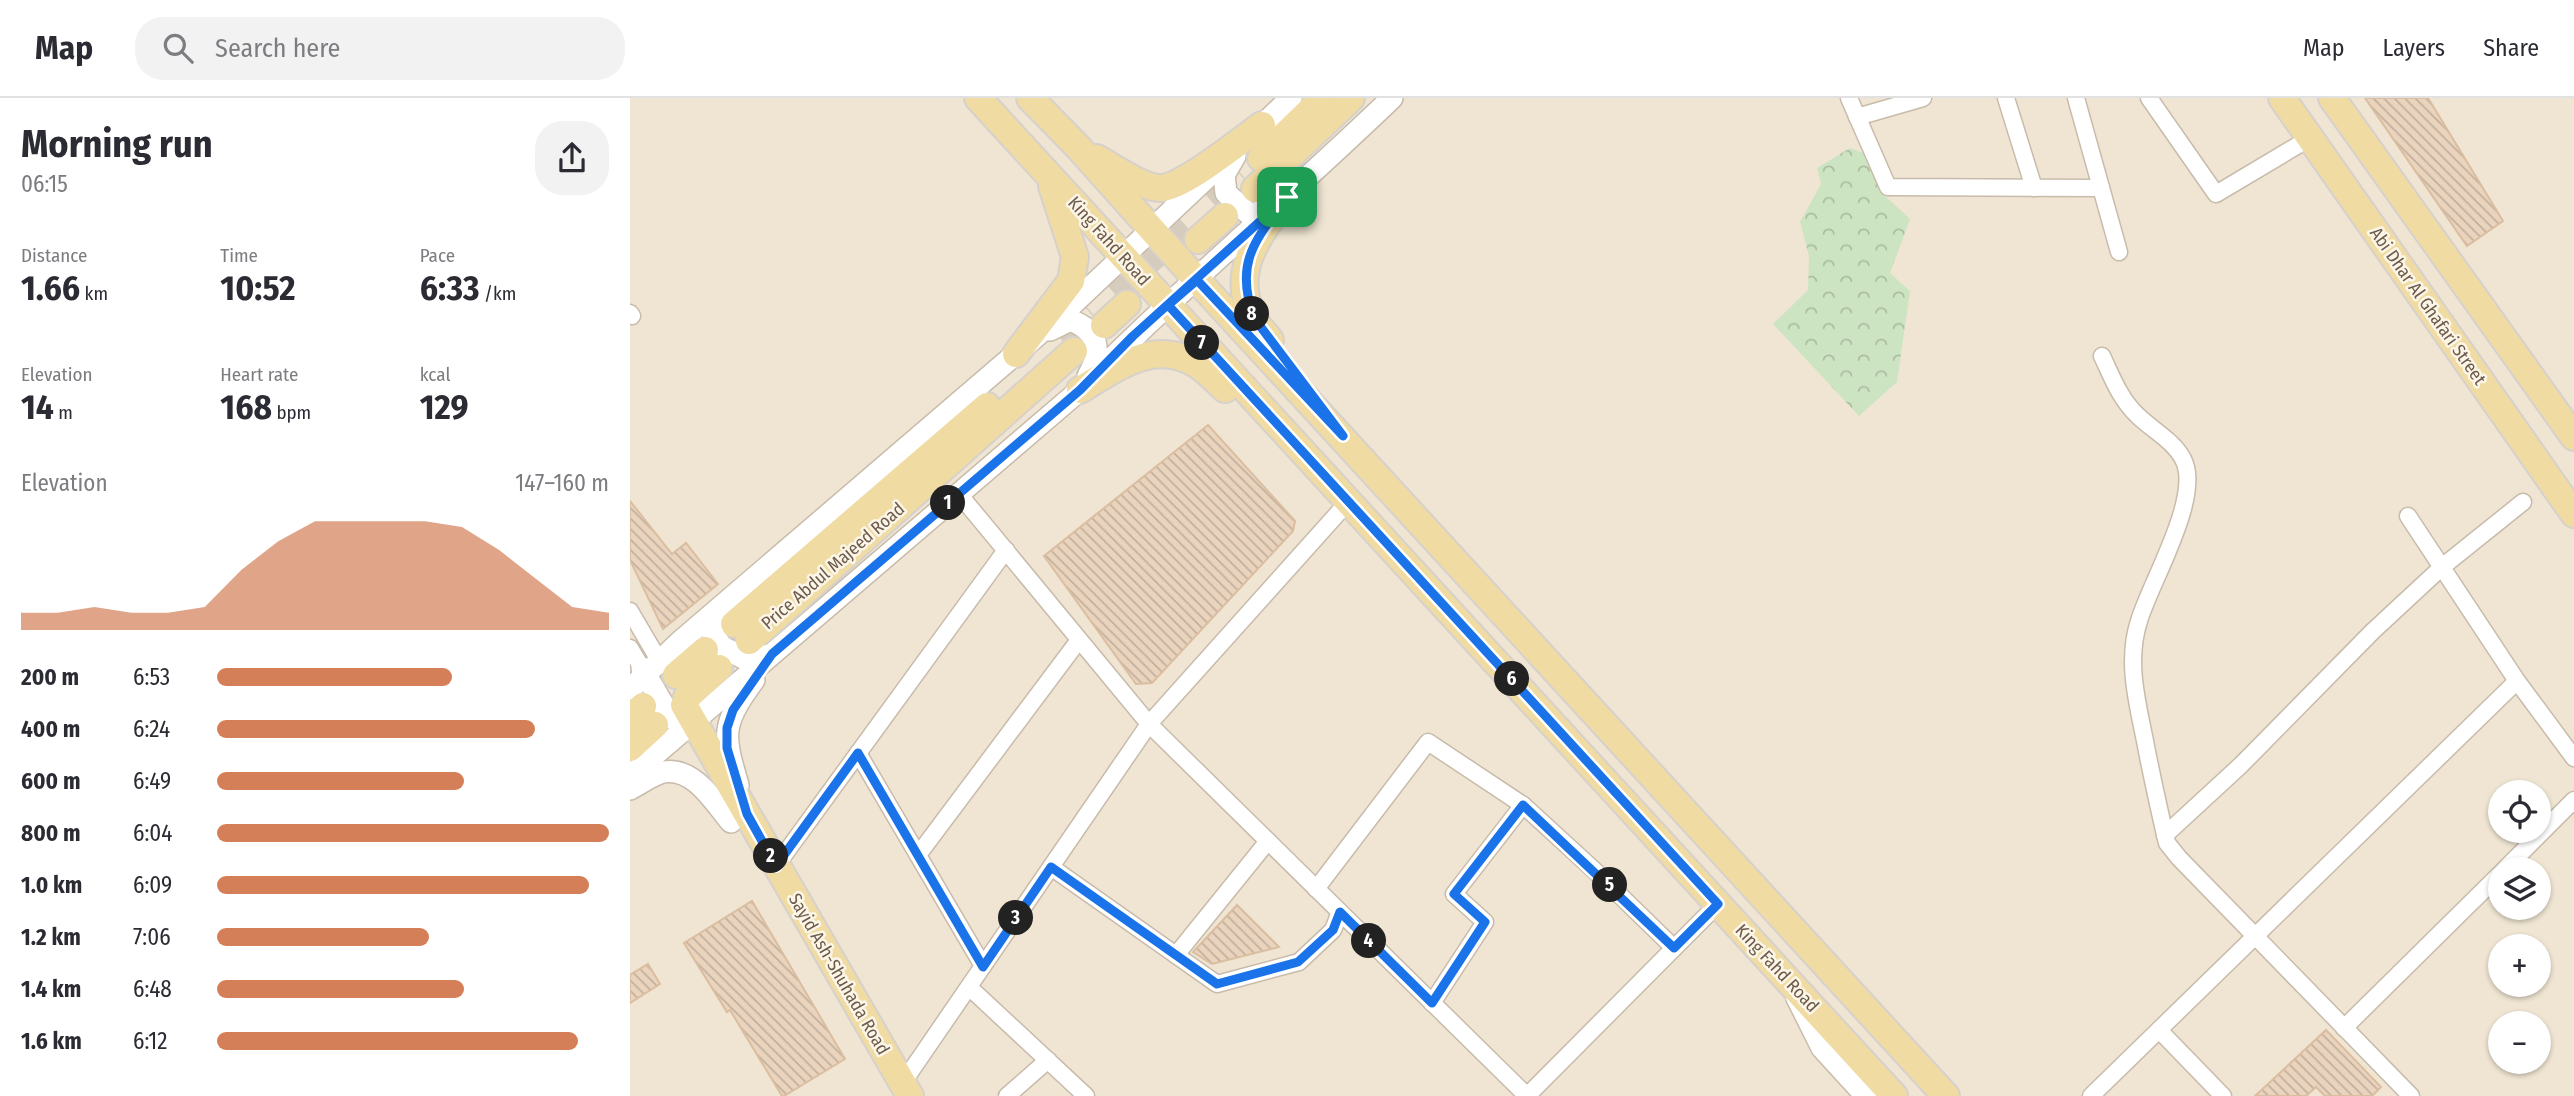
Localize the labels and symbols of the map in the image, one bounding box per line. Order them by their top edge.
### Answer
pin [1257,167,1317,227]
street label: King Fahd Road [1063,192,1155,290]
street label: Abi Dhar Al Ghafari Street [2365,223,2491,389]
pin: 8 [1234,296,1270,332]
pin: 7 [1184,326,1220,360]
pin: 1 [930,486,966,520]
street label: Price Abdul Majeed Road [757,498,909,634]
pin: 6 [1494,662,1530,696]
pin: 2 [754,838,788,874]
pin: 5 [1592,868,1628,902]
street label: Sayid Ash-Shuhada Road [784,889,894,1059]
pin: 3 [998,900,1034,936]
street label: King Fahd Road [1731,919,1823,1017]
pin: 4 [1352,924,1386,958]

